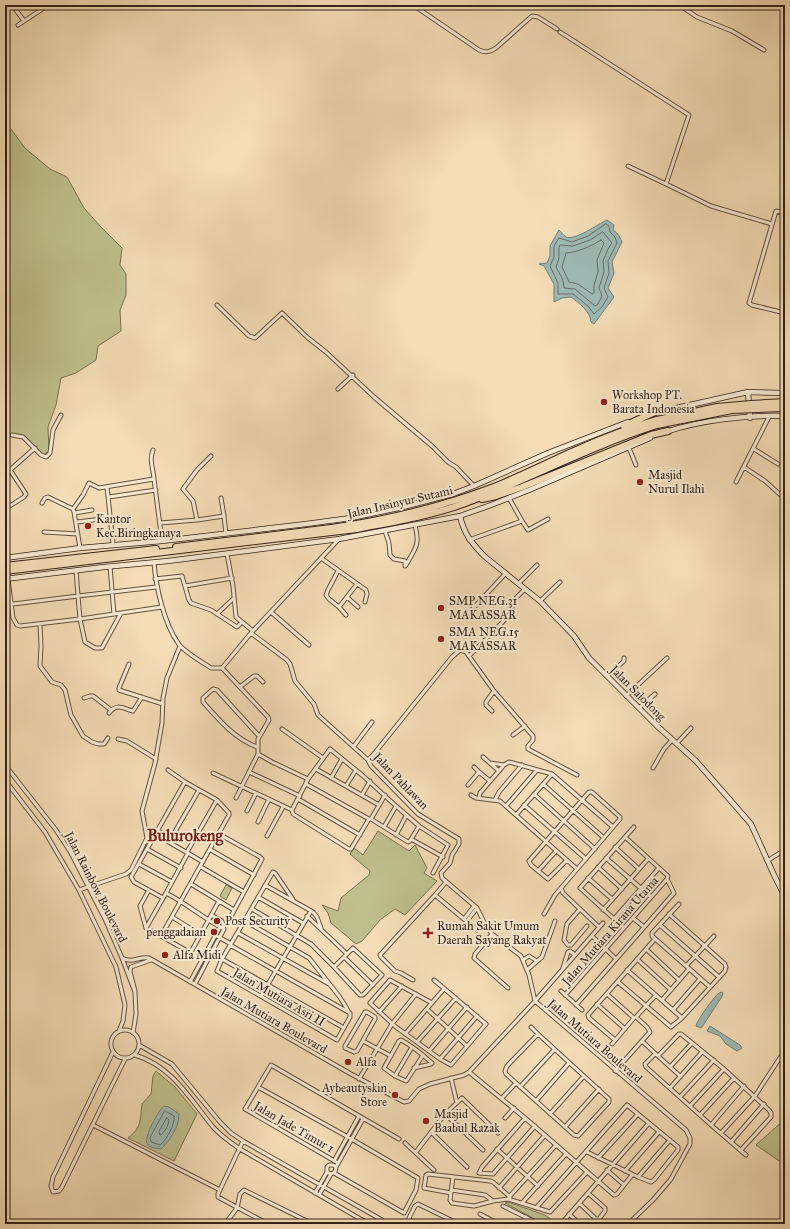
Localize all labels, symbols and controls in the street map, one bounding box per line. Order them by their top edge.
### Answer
place label: Workshop PT. Barata Indonesia [612,388,695,416]
marker: Workshop PT. Barata Indonesia [599,397,609,407]
place label: Masjid Nurul Ilahi [648,468,705,496]
marker: Masjid Nurul Ilahi [635,477,645,487]
street label: Jalan Insinyur Sutami [344,483,455,522]
place label: Kantor Kec.Biringkanaya [96,512,182,541]
marker: Kantor Kec.Biringkanaya [83,521,93,531]
place label: SMP NEG.31 MAKASSAR [449,594,517,622]
marker: SMP NEG.31 MAKASSAR [436,603,446,613]
place label: SMA NEG.15 MAKASSAR [449,625,520,653]
marker: SMA NEG.15 MAKASSAR [436,634,446,644]
street label: Jalan Salodong [605,661,669,725]
street label: Jalan Pahlawan [368,748,432,813]
district label: Bulurokeng [147,826,224,846]
street label: Jalan Rainbow Boulevard [60,827,130,945]
street label: Jalan Mutiara Kirana Utama [558,873,662,990]
place label: Post Security [225,914,290,928]
marker: Post Security [212,916,222,926]
place label: Rumah Sakit Umum Daerah Sayang Rakyat [437,919,547,948]
place label: penggadaian [145,925,206,940]
marker: penggadaian [209,927,219,937]
marker: Rumah Sakit Umum Daerah Sayang Rakyat [422,927,434,939]
place label: Alfa Midi [172,948,222,962]
marker: Alfa Midi [160,950,170,960]
street label: Jalan Mutiara Asri II [228,964,327,1030]
street label: Jalan Mutiara Boulevard [216,983,330,1057]
street label: Jalan Mutiara Boulevard [543,995,645,1087]
place label: Alfa [355,1055,377,1069]
marker: Alfa [343,1057,353,1067]
place label: Aybeautyskin Store [321,1081,387,1109]
marker: Aybeautyskin Store [390,1090,400,1100]
street label: Jalan Jade Timur 1 [249,1097,337,1157]
place label: Masjid Baabul Razak [434,1107,500,1135]
marker: Masjid Baabul Razak [421,1116,431,1126]

